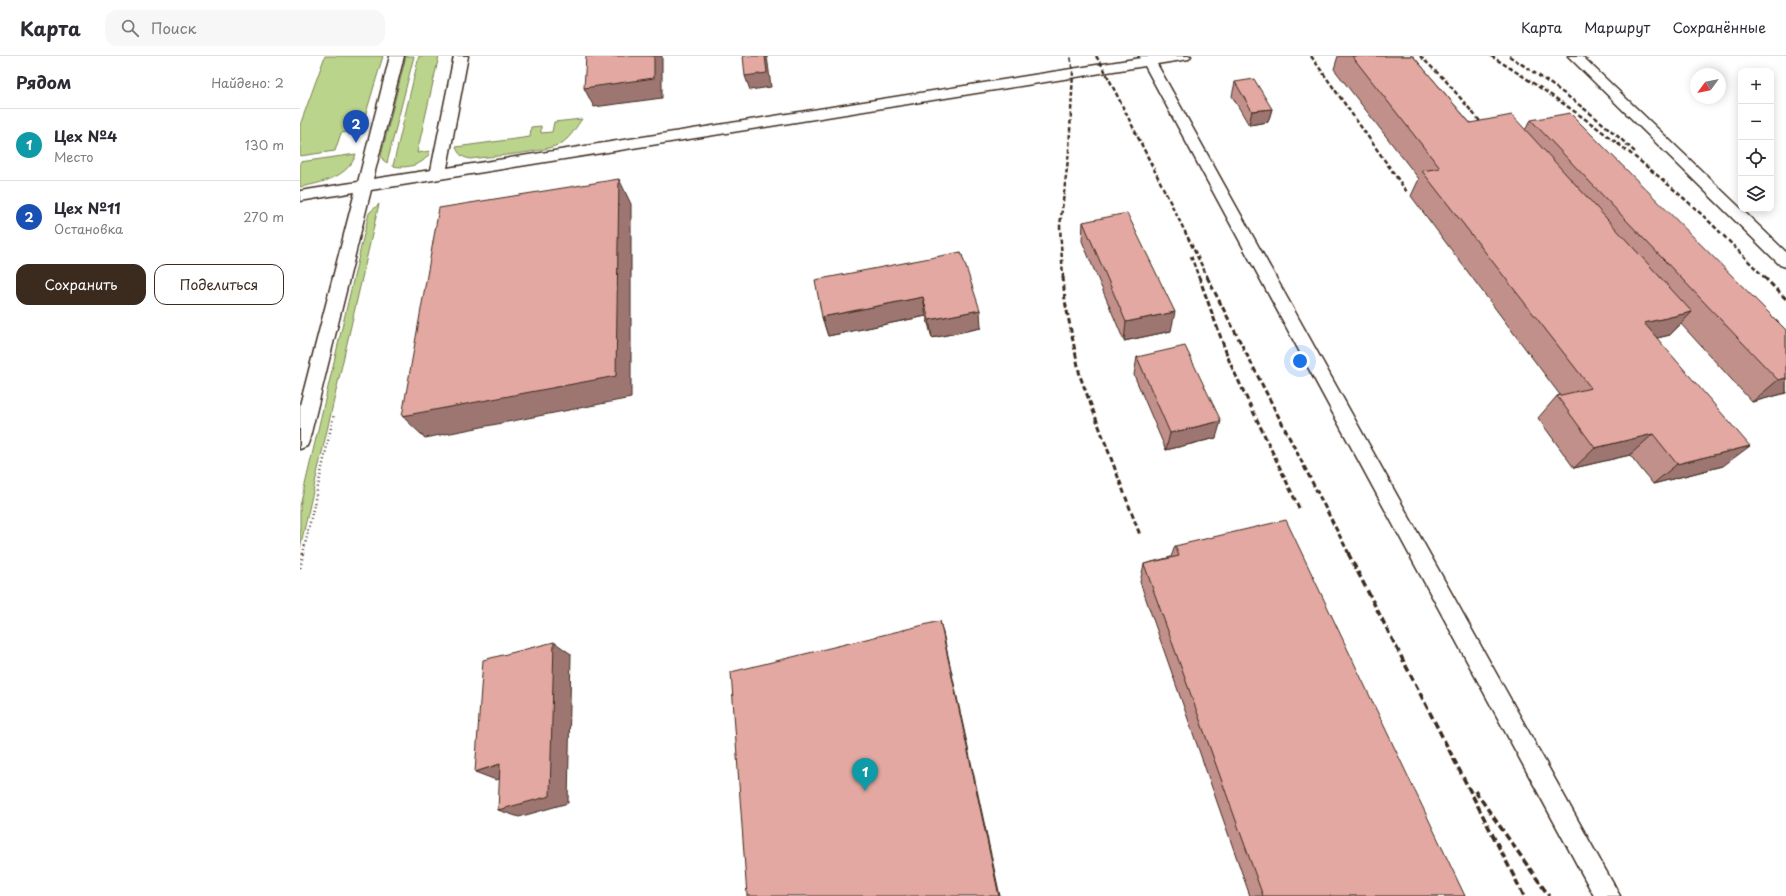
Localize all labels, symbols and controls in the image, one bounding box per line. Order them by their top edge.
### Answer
search box [105,10,385,46]
text: Карта [20,14,81,42]
text: Поиск [151,16,196,39]
icon: search [119,17,141,39]
text: Карта [1521,17,1562,38]
text: Маршрут [1584,17,1650,38]
text: Сохранённые [1672,17,1766,38]
north arrow [1690,68,1726,104]
map controls [1738,68,1774,212]
button: + [1738,68,1774,104]
text: Рядом [16,69,71,95]
text: Найдено: 2 [211,73,284,92]
button: − [1738,104,1774,140]
pin: 2 [343,110,369,143]
text: Цех №4 [54,124,117,147]
text: 1 [26,135,32,154]
text: 130 m [245,135,284,154]
button: locate [1738,140,1774,176]
text: Место [54,147,94,166]
button: layers [1738,176,1774,212]
text: Цех №11 [54,196,121,219]
text: 2 [24,207,34,226]
text: 270 m [243,207,284,226]
text: Остановка [54,219,123,238]
button: Сохранить [16,264,146,305]
button: Поделиться [154,264,284,305]
your location [1290,351,1310,371]
pin: 1 [852,758,878,791]

